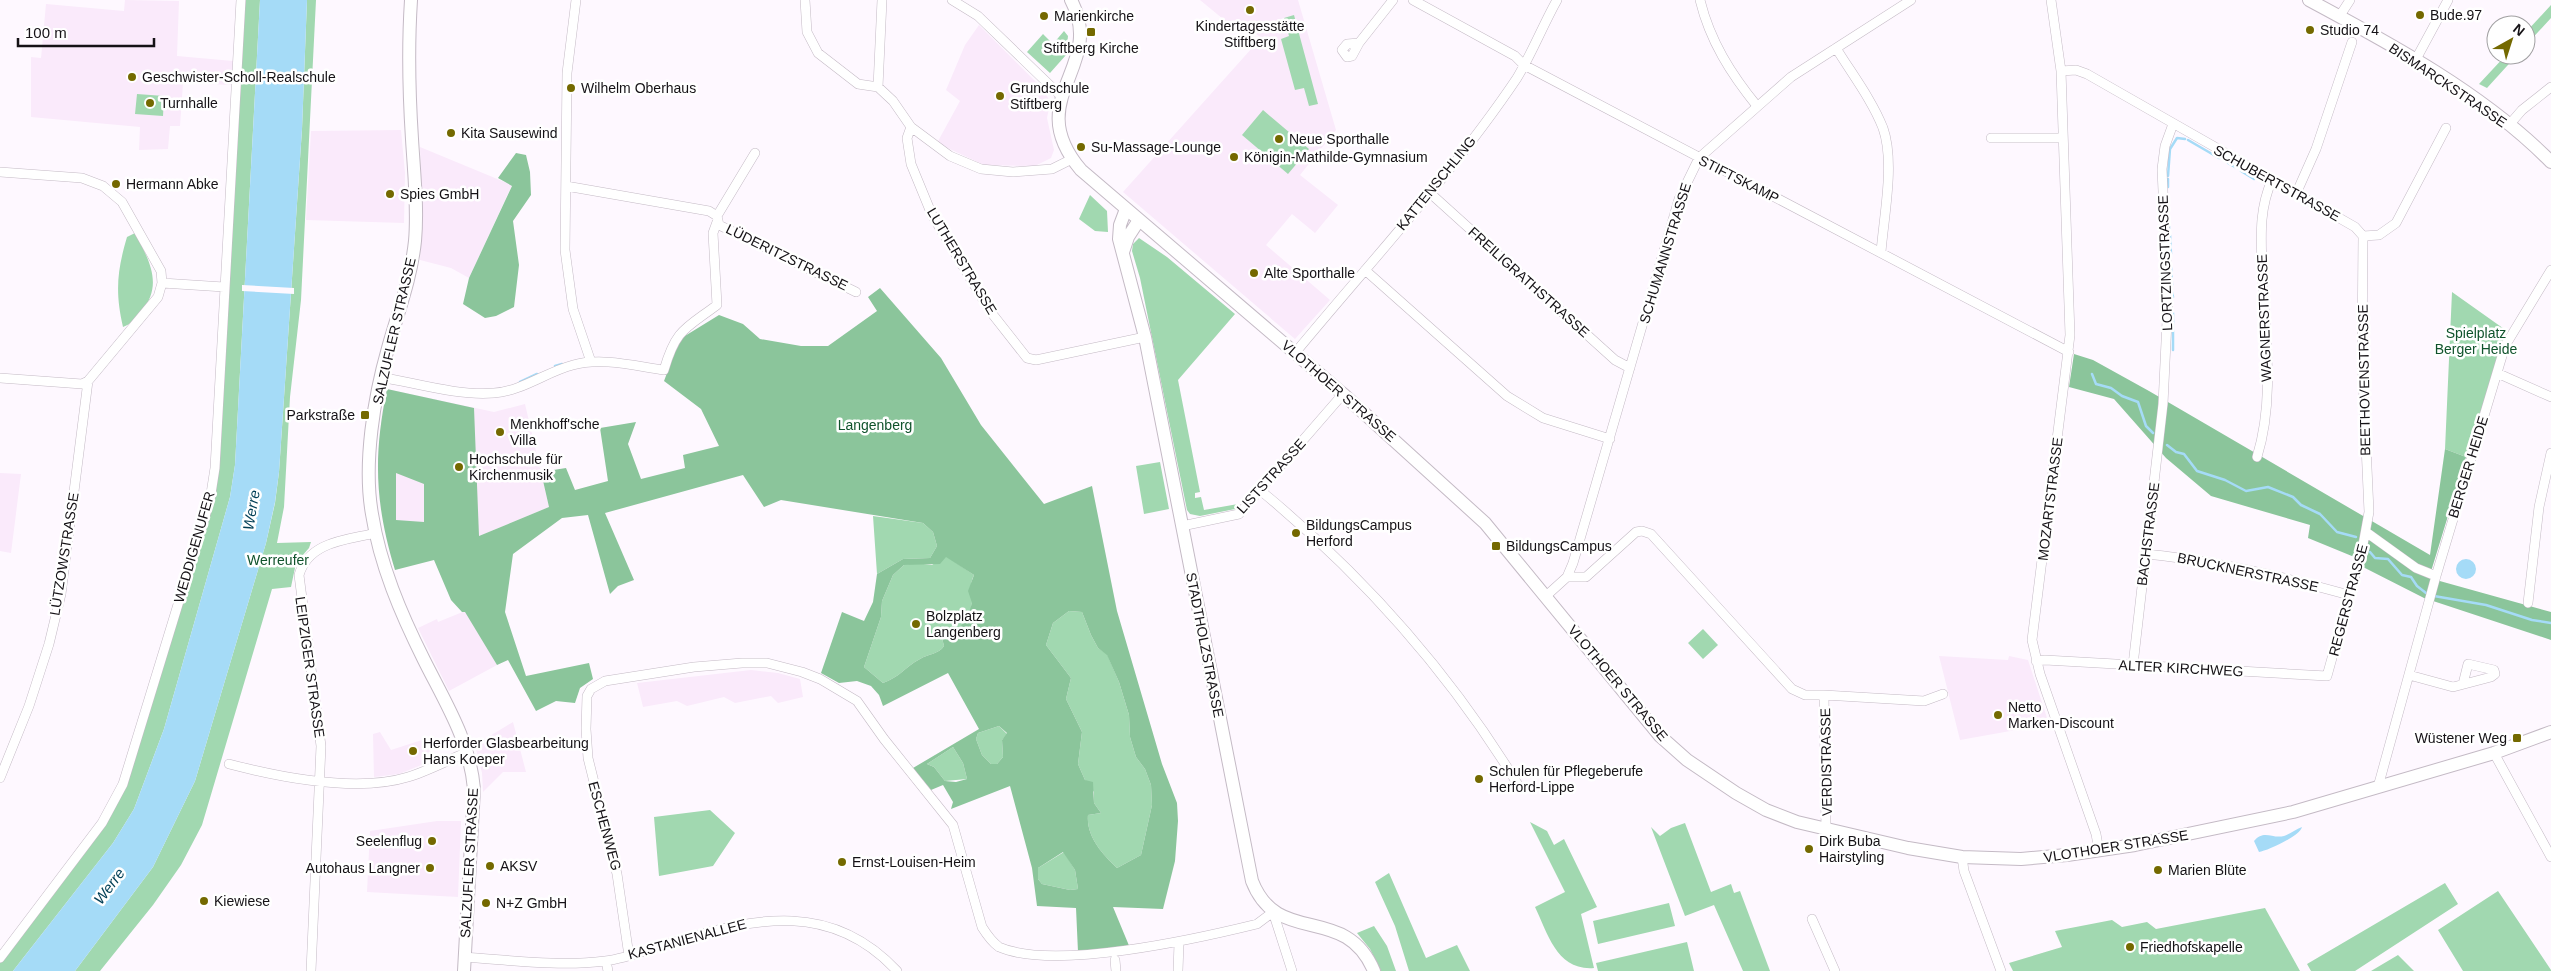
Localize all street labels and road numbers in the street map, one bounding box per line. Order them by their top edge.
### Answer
street label: BISMARCKSTRASSE [2386,40,2510,130]
street label: KATTENSCHLING [1393,133,1479,233]
street label: SCHUBERTSTRASSE [2211,142,2343,224]
street label: STIFTSKAMP [1696,152,1782,206]
street label: SCHUMANNSTRASSE [1636,181,1694,325]
street label: LORTZINGSTRASSE [2155,195,2175,331]
street label: LUTHERSTRASSE [924,205,1000,317]
street label: LÜDERITZSTRASSE [723,220,851,294]
street label: FREILIGRATHSTRASSE [1465,224,1593,340]
street label: WAGNERSTRASSE [2254,254,2274,382]
street label: SALZUFLER STRASSE [369,256,419,406]
street label: BEETHOVENSTRASSE [2355,304,2373,456]
street label: VLOTHOER STRASSE [1279,337,1399,445]
street label: BERGER HEIDE [2445,414,2491,520]
street label: LISTSTRASSE [1233,435,1309,517]
street label: MOZARTSTRASSE [2034,436,2066,562]
street label: BACHSTRASSE [2134,481,2162,587]
street label: WEDDIGENUFER [170,489,218,605]
street label: LÜTZOWSTRASSE [45,491,82,617]
street label: REGERSTRASSE [2325,542,2371,658]
street label: BRUCKNERSTRASSE [2176,549,2320,595]
street label: STADTHOLZSTRASSE [1183,571,1227,719]
street label: LEIPZIGER STRASSE [292,595,328,739]
street label: VLOTHOER STRASSE [1565,622,1671,744]
street label: ALTER KIRCHWEG [2118,657,2244,679]
street label: VERDISTRASSE [1817,708,1835,816]
street label: ESCHENWEG [585,780,625,872]
street label: SALZUFLER STRASSE [457,788,481,938]
street label: VLOTHOER STRASSE [2043,827,2189,865]
street label: KASTANIENALLEE [626,915,748,963]

